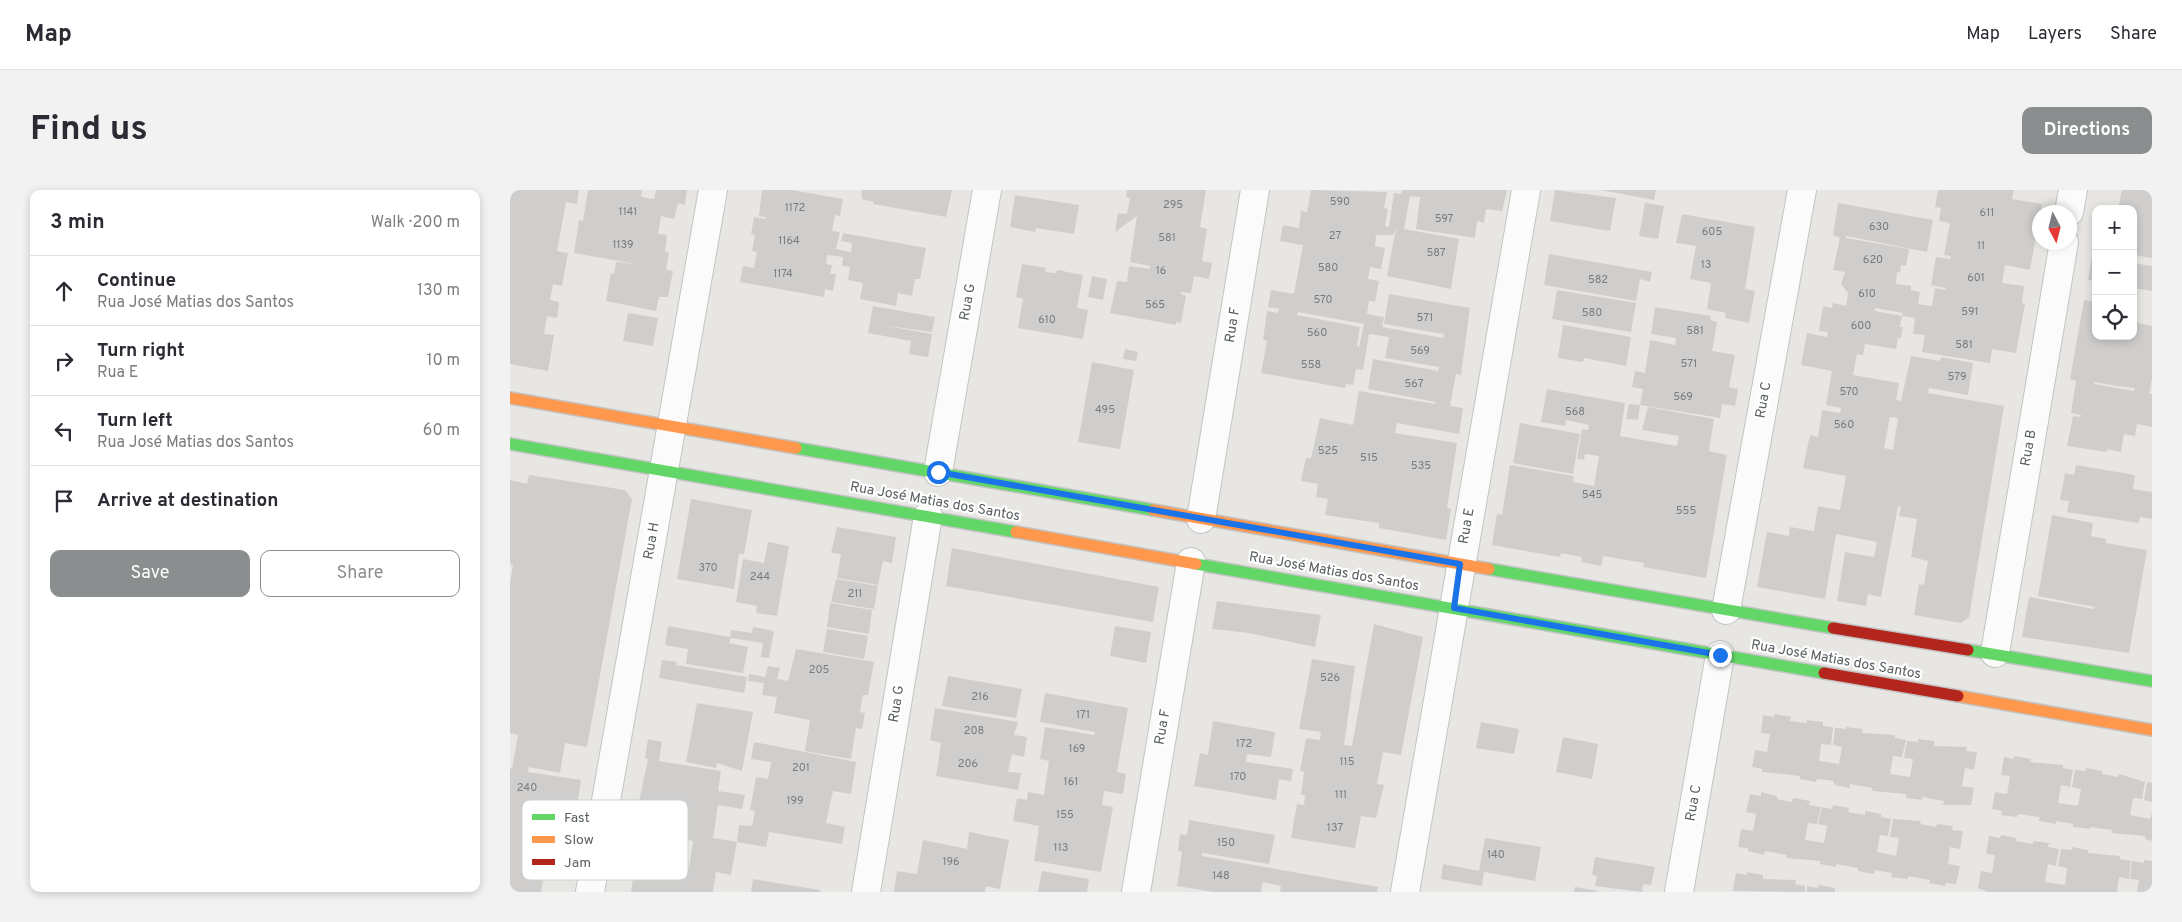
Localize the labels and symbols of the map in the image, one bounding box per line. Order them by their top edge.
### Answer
house number: 590 [1330,195,1350,209]
house number: 295 [1163,198,1183,212]
house number: 1172 [785,201,805,215]
house number: 1141 [619,205,637,219]
north arrow [2032,205,2077,250]
house number: 611 [1980,206,1994,220]
house number: 597 [1435,212,1454,226]
house number: 630 [1869,220,1889,234]
house number: 605 [1702,225,1722,239]
house number: 27 [1329,229,1341,243]
house number: 581 [1158,231,1176,245]
house number: 1164 [778,234,800,248]
house number: 1139 [612,238,634,252]
house number: 11 [1977,239,1985,253]
house number: 587 [1426,246,1446,260]
house number: 620 [1863,253,1883,267]
house number: 13 [1701,258,1711,272]
house number: 580 [1318,261,1338,275]
house number: 16 [1156,264,1166,278]
house number: 1174 [773,267,793,281]
house number: 601 [1967,271,1985,285]
house number: 582 [1588,273,1608,287]
street label: Rua G [956,282,980,322]
house number: 610 [1858,287,1876,301]
house number: 570 [1313,293,1333,307]
house number: 565 [1145,298,1165,312]
house number: 591 [1961,305,1979,319]
street label: Rua F [1222,306,1244,344]
house number: 580 [1582,306,1602,320]
house number: 571 [1417,311,1433,325]
house number: 610 [1038,313,1056,327]
house number: 600 [1851,319,1871,333]
house number: 581 [1686,324,1704,338]
house number: 560 [1307,326,1327,340]
house number: 581 [1955,338,1973,352]
house number: 569 [1410,344,1430,358]
house number: 571 [1681,357,1697,371]
house number: 558 [1301,358,1321,372]
house number: 579 [1947,370,1967,384]
house number: 567 [1405,377,1424,391]
street label: Rua C [1752,380,1776,420]
house number: 570 [1839,385,1859,399]
house number: 569 [1673,390,1693,404]
house number: 495 [1095,403,1115,417]
house number: 568 [1565,405,1585,419]
house number: 560 [1834,418,1854,432]
street label: Rua B [2017,428,2041,468]
house number: 525 [1318,444,1338,458]
house number: 515 [1360,451,1378,465]
house number: 535 [1411,459,1431,473]
route start [927,461,950,484]
street label: Rua José Matias dos Santos [849,479,1021,525]
house number: 545 [1582,488,1603,502]
house number: 555 [1676,504,1696,518]
street label: Rua E [1455,507,1479,545]
street label: Rua H [640,521,664,561]
street label: Rua José Matias dos Santos [1248,549,1420,595]
house number: 370 [699,561,718,575]
house number: 244 [750,570,770,584]
house number: 211 [848,587,862,601]
street label: Rua José Matias dos Santos [1750,637,1922,683]
route end [1709,644,1732,667]
house number: 205 [809,663,829,677]
house number: 526 [1320,671,1340,685]
street label: Rua G [886,684,908,724]
house number: 216 [971,690,989,704]
house number: 171 [1076,708,1090,722]
street label: Rua F [1152,708,1174,746]
house number: 208 [964,724,984,738]
house number: 172 [1236,737,1252,751]
house number: 169 [1069,742,1085,756]
house number: 115 [1339,755,1355,769]
house number: 206 [958,757,978,771]
house number: 201 [792,761,810,775]
house number: 170 [1230,770,1246,784]
house number: 161 [1064,775,1078,789]
house number: 240 [517,781,537,795]
street label: Rua C [1682,783,1706,823]
house number: 111 [1335,788,1347,802]
house number: 199 [786,794,804,808]
legend [522,800,688,880]
house number: 155 [1056,808,1074,822]
text: Fast [564,810,590,827]
house number: 137 [1327,821,1343,835]
text: Slow [564,832,594,849]
house number: 150 [1217,836,1235,850]
house number: 113 [1054,841,1068,855]
house number: 140 [1487,848,1505,862]
text: Jam [564,855,591,872]
house number: 196 [942,855,960,869]
house number: 148 [1212,869,1230,883]

